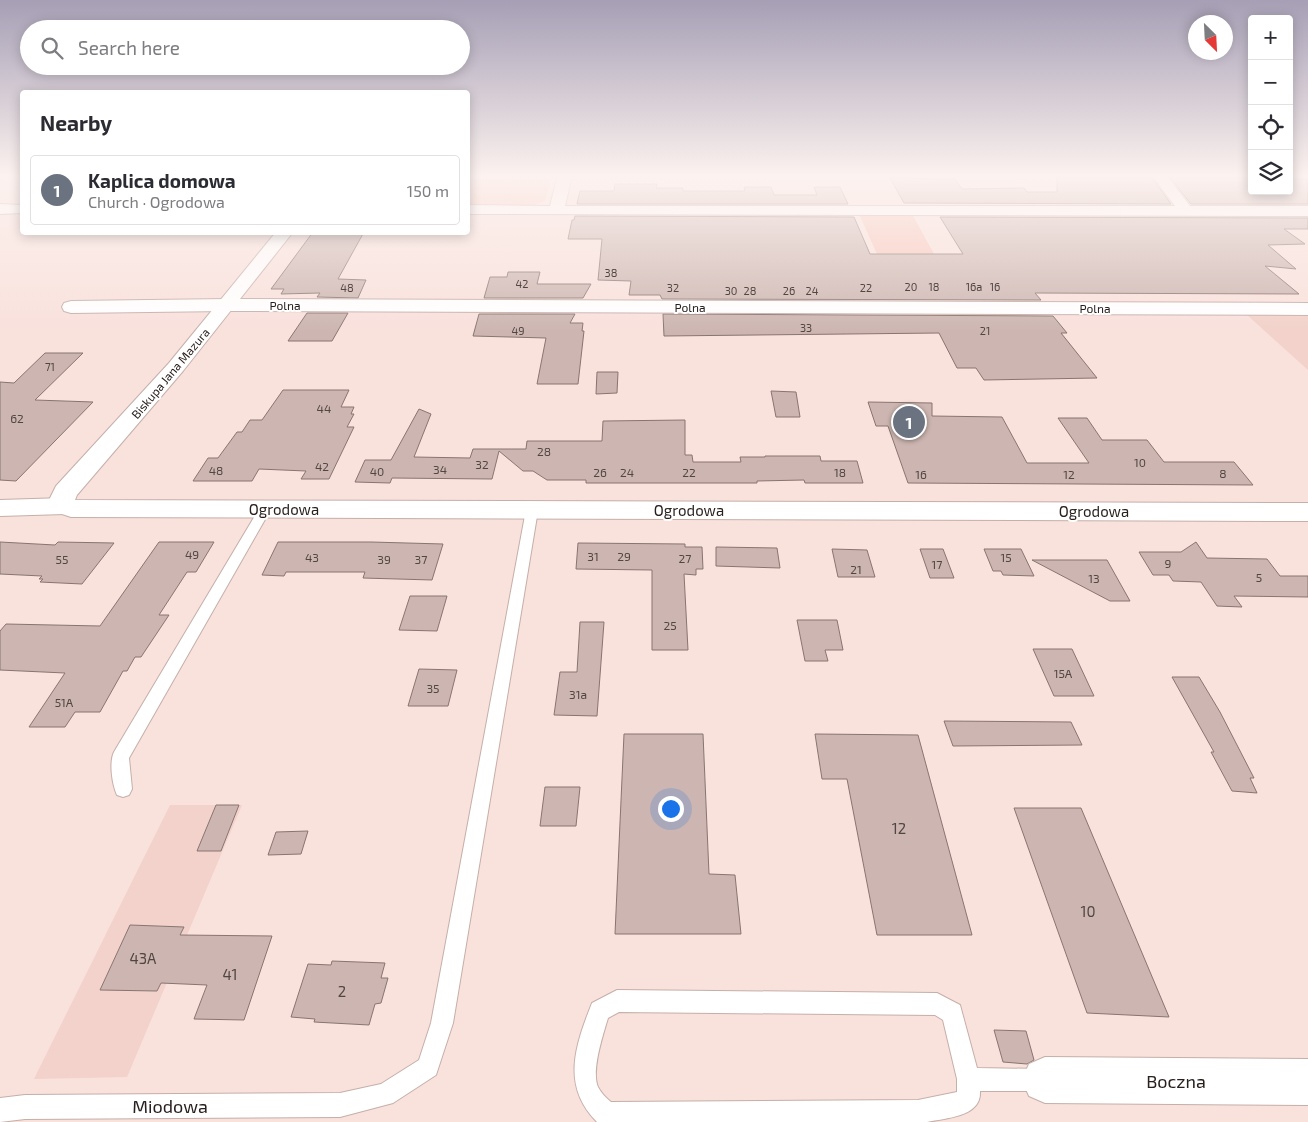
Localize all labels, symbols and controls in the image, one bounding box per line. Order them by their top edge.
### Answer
north arrow [1188,15,1233,60]
map controls [1248,15,1293,195]
button: + [1248,15,1293,60]
search box [20,20,470,75]
icon: search [38,34,66,62]
text: Search here [78,36,180,59]
button: − [1248,60,1293,105]
button: locate [1248,105,1293,150]
text: Nearby [40,110,112,135]
button: layers [1248,150,1293,195]
text: Kaplica domowa [88,169,236,192]
text: 1 [54,181,60,200]
text: 150 m [407,181,449,200]
text: Church · Ogrodowa [88,192,225,211]
house number: 38 [605,266,617,279]
house number: 42 [516,277,528,290]
house number: 20 [905,280,917,293]
house number: 18 [928,280,940,293]
house number: 16a [966,280,982,293]
house number: 16 [990,280,1000,293]
house number: 48 [340,281,354,294]
house number: 32 [667,281,679,294]
house number: 22 [860,281,872,294]
house number: 30 [725,284,737,297]
house number: 28 [744,284,756,297]
house number: 26 [783,284,795,297]
house number: 24 [806,284,819,297]
street label: Polna [270,298,300,312]
street label: Polna [675,300,705,314]
street label: Polna [1080,301,1110,315]
house number: 33 [800,321,812,334]
house number: 49 [511,324,525,337]
house number: 21 [980,324,990,337]
street label: Biskupa Jana Mazura [128,325,212,421]
house number: 71 [45,360,55,373]
house number: 44 [317,401,331,415]
pin: 1 [893,403,925,441]
house number: 62 [10,411,24,425]
house number: 28 [537,444,551,458]
house number: 10 [1134,455,1146,469]
house number: 32 [475,457,489,471]
house number: 42 [315,459,329,473]
house number: 34 [433,462,447,476]
house number: 48 [209,463,223,477]
house number: 40 [370,464,384,478]
house number: 26 [593,465,607,479]
house number: 24 [620,465,634,479]
house number: 22 [682,465,696,479]
house number: 18 [834,465,846,479]
house number: 8 [1219,466,1227,480]
house number: 16 [915,467,927,481]
house number: 12 [1063,467,1075,481]
street label: Ogrodowa [249,500,319,518]
street label: Ogrodowa [654,501,724,519]
street label: Ogrodowa [1059,502,1129,520]
house number: 49 [185,547,199,561]
house number: 31 [587,549,599,563]
house number: 29 [617,549,631,563]
house number: 43 [305,550,319,564]
house number: 15 [1000,550,1012,564]
house number: 27 [679,551,691,565]
house number: 55 [56,552,68,566]
house number: 39 [377,552,391,566]
house number: 37 [415,552,427,566]
house number: 9 [1165,556,1172,570]
house number: 17 [932,557,942,571]
house number: 21 [850,562,862,576]
house number: 5 [1256,570,1262,584]
house number: 13 [1088,571,1100,585]
house number: 25 [663,618,677,632]
house number: 15A [1054,666,1073,680]
house number: 35 [426,681,440,695]
house number: 31a [569,687,587,701]
house number: 51A [55,695,74,709]
your location [658,796,684,822]
house number: 12 [892,819,906,837]
house number: 10 [1080,902,1096,920]
house number: 43A [130,949,157,967]
house number: 41 [222,965,238,983]
house number: 2 [338,982,346,1000]
street label: Boczna [1146,1070,1206,1092]
street label: Miodowa [132,1095,208,1117]

